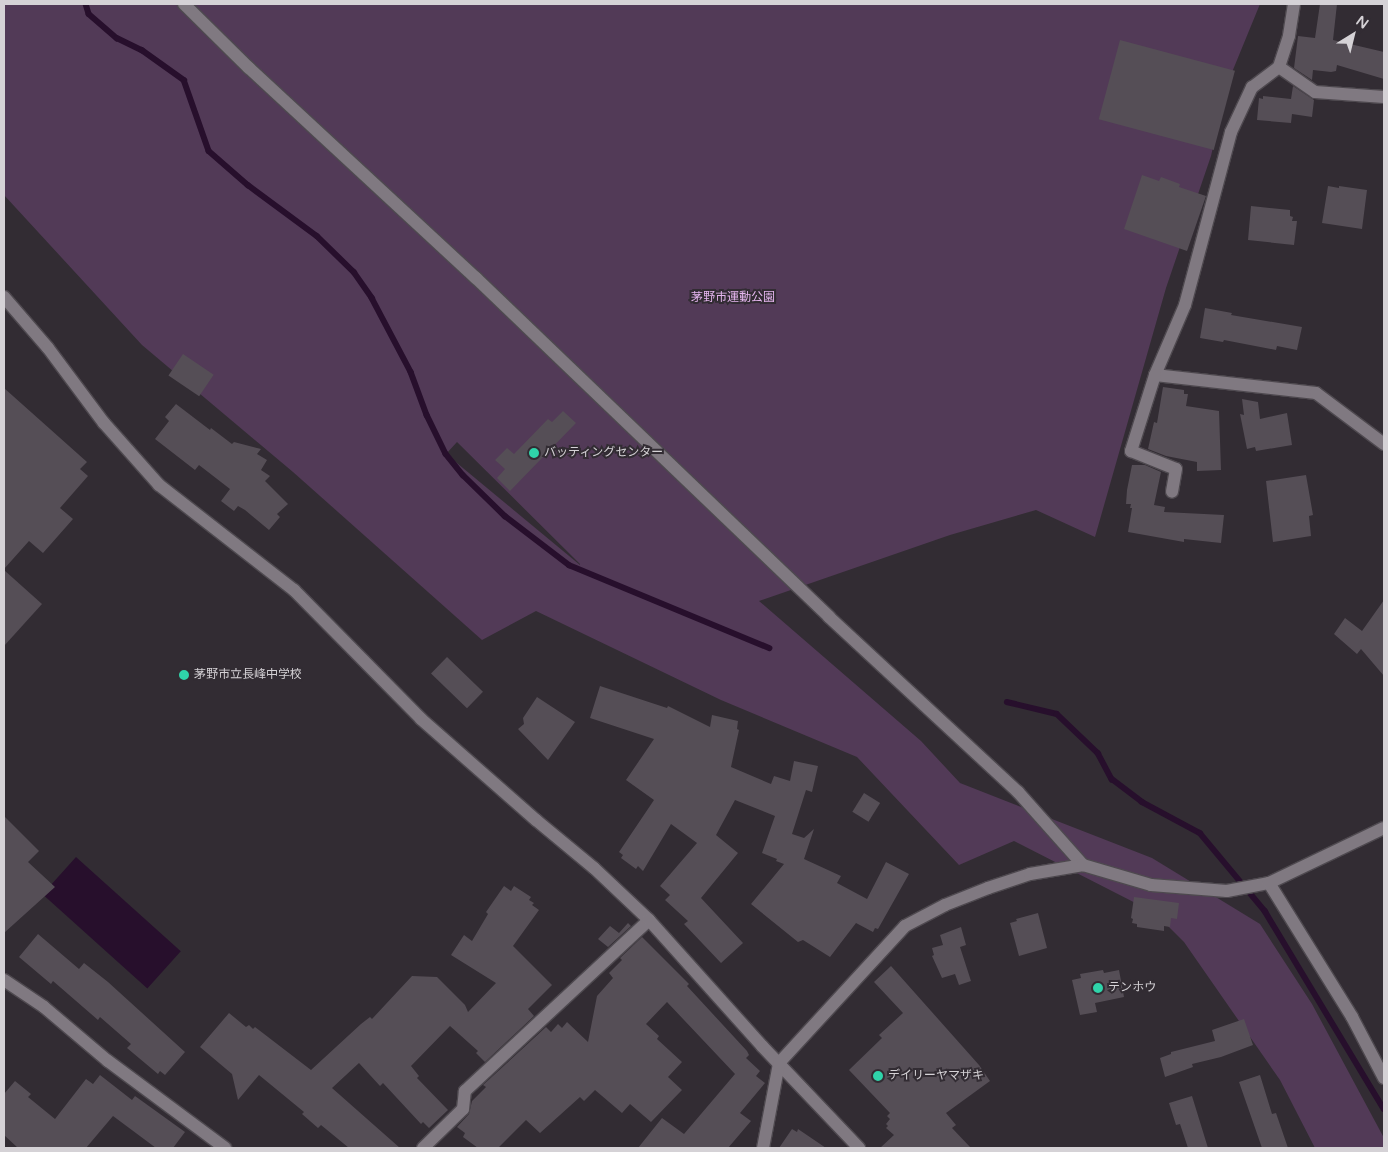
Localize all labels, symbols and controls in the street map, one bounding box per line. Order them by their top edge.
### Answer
north arrow [1328,10,1378,60]
text: N [1353,12,1372,33]
park label: 茅野市運動公園 [691,291,775,305]
place label: バッティングセンター [544,446,664,460]
marker: バッティングセンター [528,447,540,459]
place label: 茅野市立長峰中学校 [194,668,302,682]
marker: 茅野市立長峰中学校 [178,669,190,681]
place label: テンホウ [1108,981,1156,995]
marker: テンホウ [1092,982,1104,994]
place label: デイリーヤマザキ [888,1069,984,1083]
marker: デイリーヤマザキ [872,1070,884,1082]

